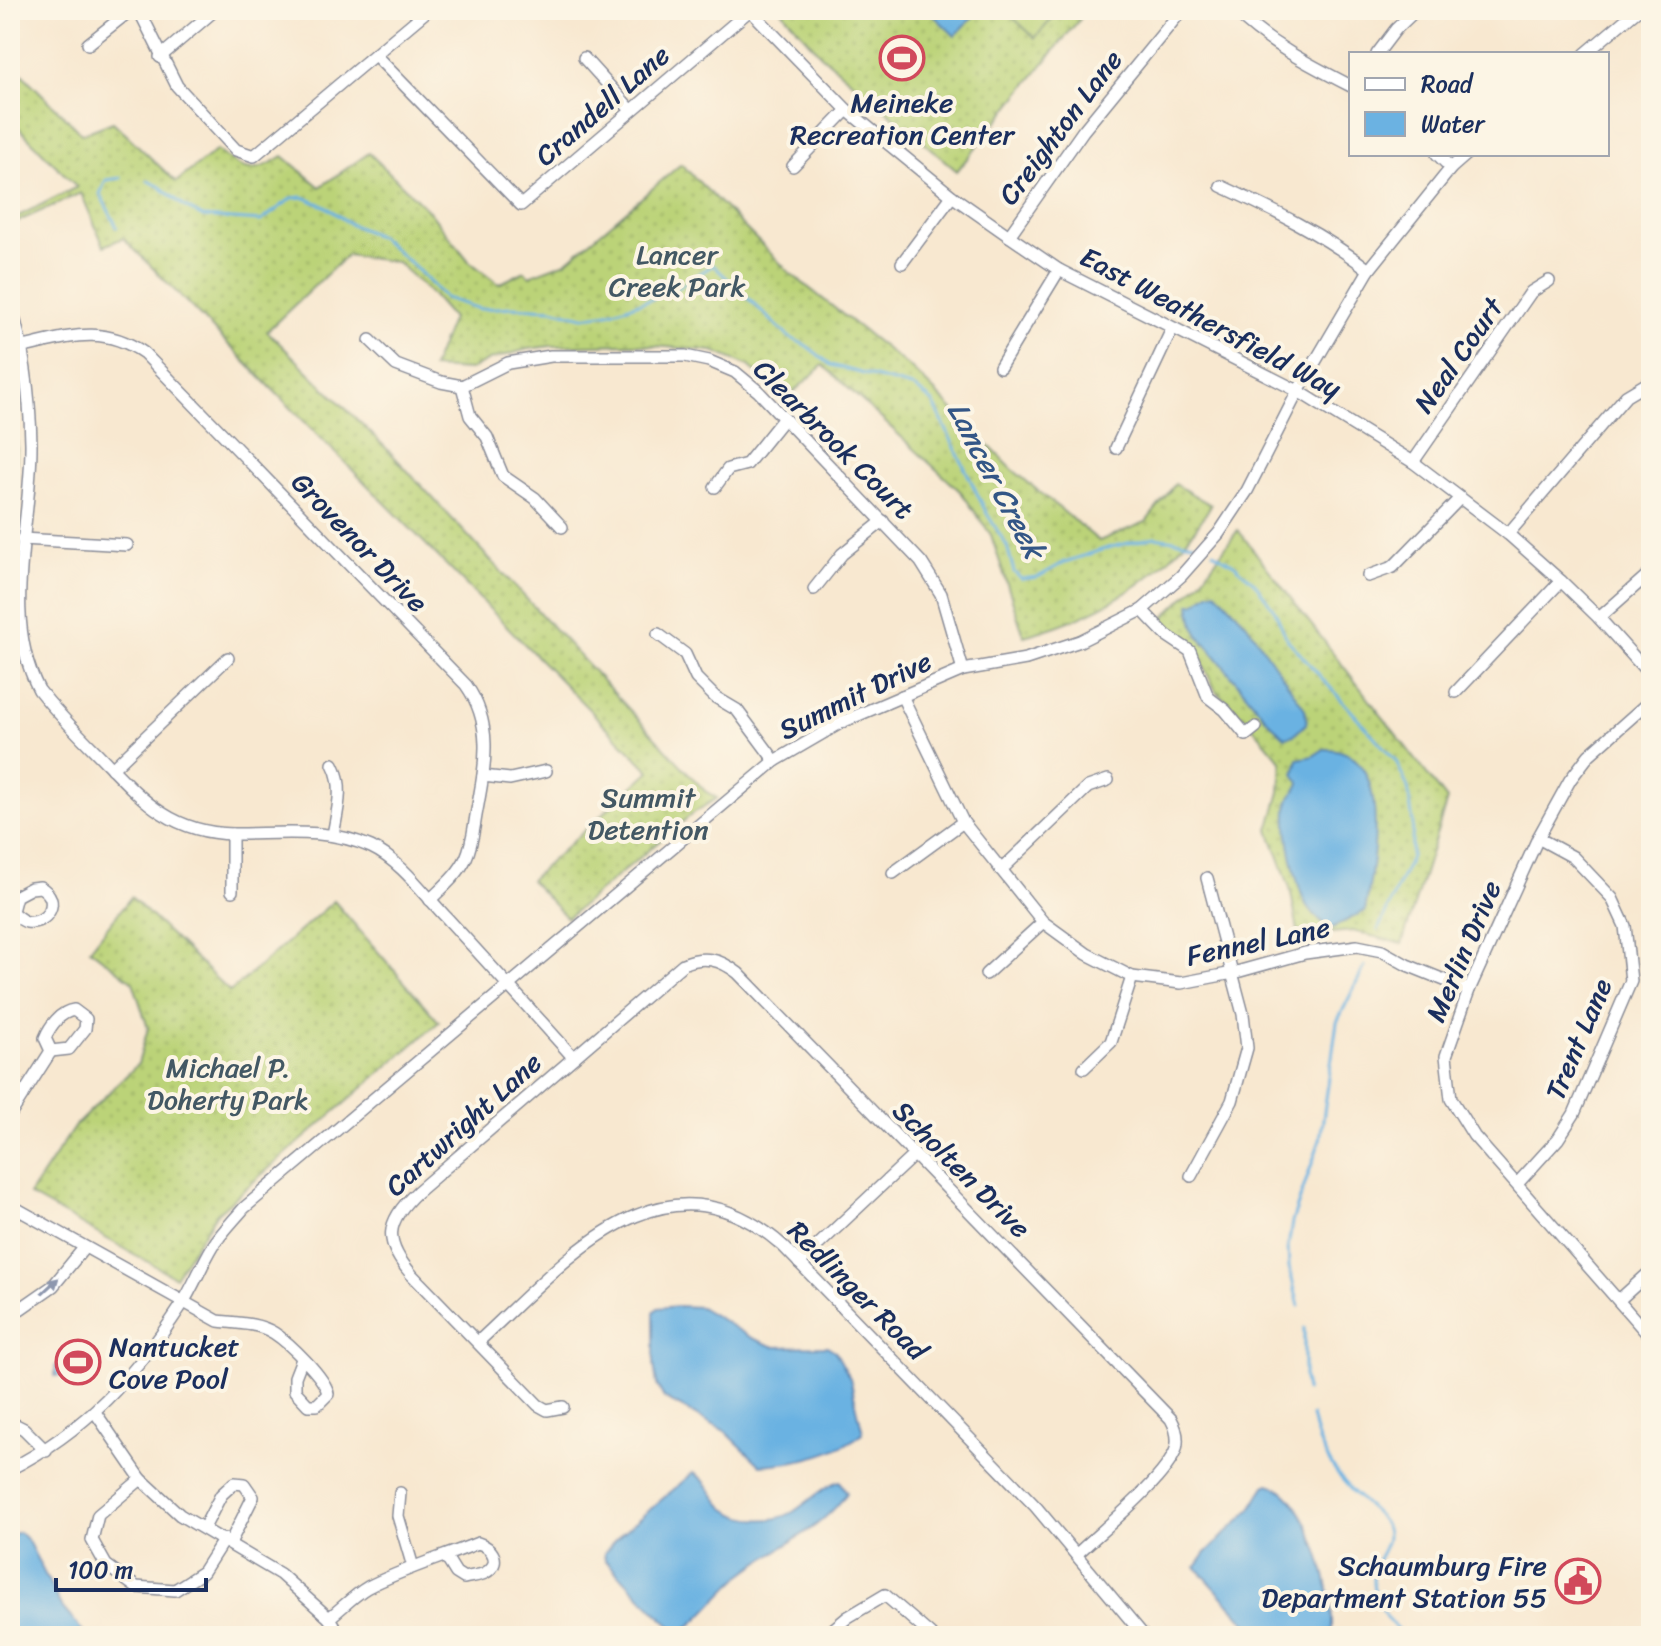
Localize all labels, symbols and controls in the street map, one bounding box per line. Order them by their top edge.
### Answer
street label: Crandell Lane [523,32,681,179]
sports icon: Meineke Recreation Center [878,34,926,82]
street label: Creighton Lane [985,39,1136,216]
legend [1349,52,1609,156]
text: Road [1421,63,1475,105]
place label: Meineke Recreation Center [790,78,1016,159]
text: Water [1421,103,1486,145]
park label: Lancer Creek Park [609,230,745,311]
street label: East Weathersfield Way [1071,233,1351,413]
street label: Neal Court [1400,286,1517,423]
street label: Clearbrook Court [741,347,926,532]
water label: Lancer Creek [932,391,1062,572]
street label: Grovenor Drive [279,460,440,625]
street label: Summit Drive [770,637,940,754]
park label: Summit Detention [587,773,709,854]
street label: Merlin Drive [1412,872,1515,1030]
street label: Fennel Lane [1182,902,1335,981]
street label: Trent Lane [1531,971,1626,1108]
street label: Cartwright Lane [373,1040,554,1209]
park label: Michael P. Doherty Park [147,1043,309,1124]
street label: Scholten Drive [880,1088,1043,1251]
street label: Redlinger Road [775,1208,941,1374]
one-way arrow [40,1277,59,1295]
place label: Nantucket Cove Pool [109,1322,239,1403]
sports icon: Nantucket Cove Pool [54,1338,102,1386]
place label: Schaumburg Fire Department Station 55 [1261,1541,1547,1622]
scale bar [56,1542,206,1592]
text: 100 m [68,1549,133,1591]
public building icon: Schaumburg Fire Department Station 55 [1554,1557,1602,1605]

